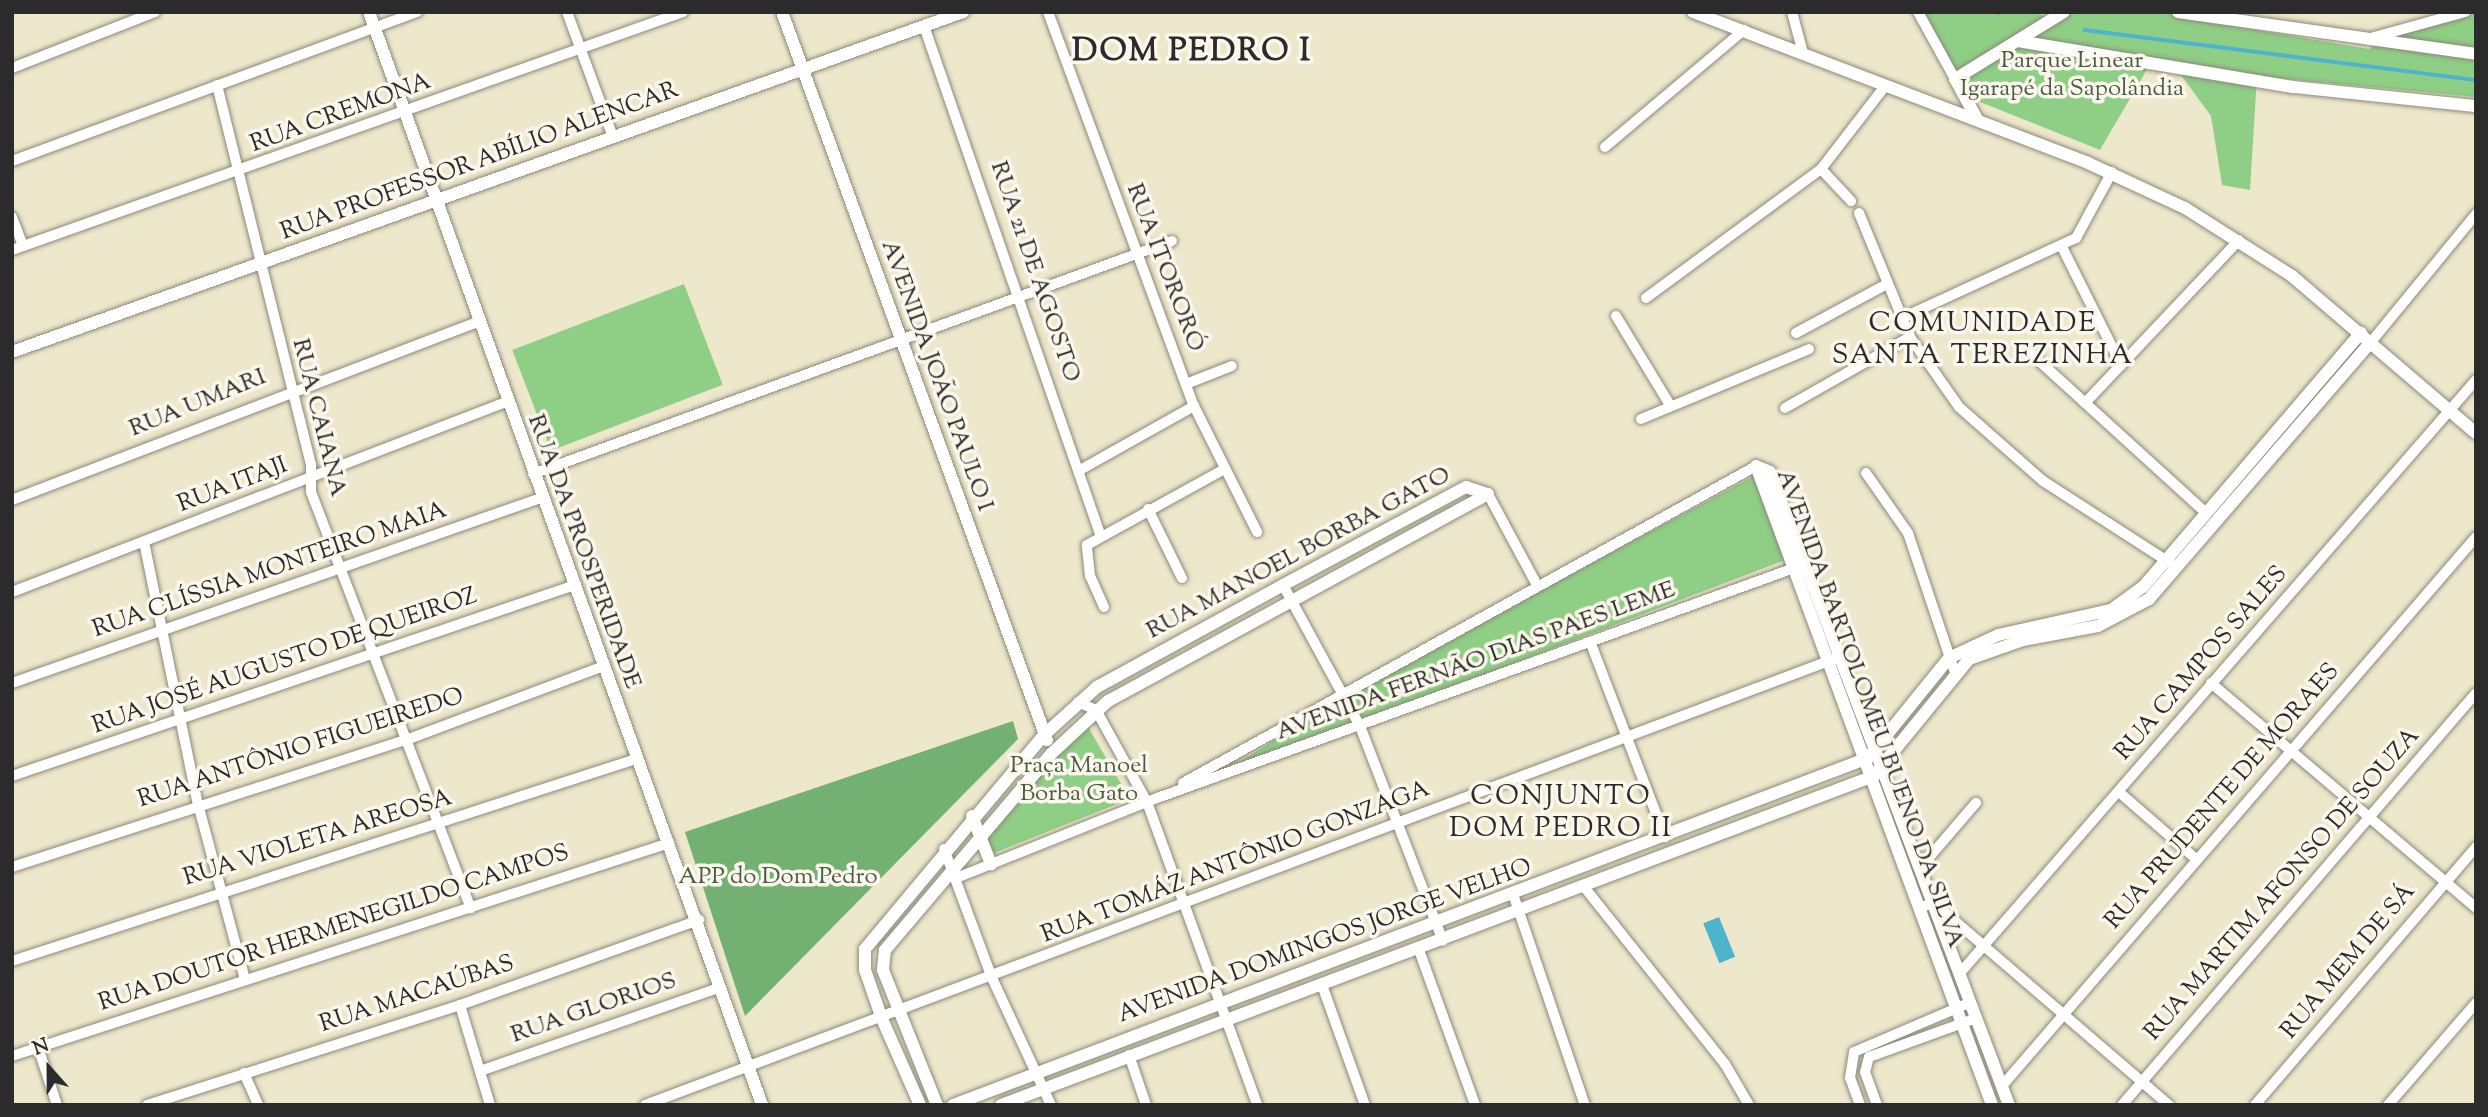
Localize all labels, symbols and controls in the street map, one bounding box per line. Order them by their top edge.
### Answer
district label: DOM PEDRO I [1073,33,1311,71]
park label: Parque Linear Igarapé da Sapolândia [1960,48,2184,104]
street label: RUA CREMONA [247,68,435,160]
street label: RUA PROFESSOR ABÍLIO ALENCAR [277,76,683,248]
street label: RUA 21 DE AGOSTO [983,158,1085,386]
street label: RUA ITORORÓ [1119,180,1209,356]
street label: AVENIDA JOÃO PAULO I [873,236,999,516]
district label: COMUNIDADE SANTA TEREZINHA [1834,307,2132,373]
street label: RUA CAIANA [284,336,352,500]
street label: RUA UMARI [125,364,271,444]
street label: RUA DA PROSPERIDADE [520,411,646,693]
street label: RUA ITAJI [174,452,292,520]
street label: RUA MANOEL BORBA GATO [1142,461,1456,647]
street label: AVENIDA BARTOLOMEU BUENO DA SILVA [1769,466,1969,952]
street label: RUA CLÍSSIA MONTEIRO MAIA [89,497,451,645]
street label: RUA CAMPOS SALES [2110,561,2294,767]
street label: AVENIDA FERNÃO DIAS PAES LEME [1272,576,1680,748]
street label: RUA JOSÉ AUGUSTO DE QUEIROZ [89,583,481,741]
street label: RUA PRUDENTE DE MORAES [2100,658,2346,936]
street label: RUA ANTÔNIO FIGUEIREDO [135,683,467,815]
street label: RUA MARTIM AFONSO DE SOUZA [2139,723,2427,1047]
park label: Praça Manoel Borba Gato [1010,753,1148,809]
street label: RUA TOMÁZ ANTÔNIO GONZAGA [1038,775,1434,951]
district label: CONJUNTO DOM PEDRO II [1451,780,1671,846]
street label: RUA VIOLETA AREOSA [180,784,456,894]
street label: RUA DOUTOR HERMENEGILDO CAMPOS [95,839,573,1019]
street label: AVENIDA DOMINGOS JORGE VELHO [1114,854,1536,1030]
park label: APP do Dom Pedro [678,864,878,892]
street label: RUA MEM DE SÁ [2276,878,2422,1046]
street label: RUA MACAÚBAS [316,950,518,1040]
street label: RUA GLORIOS [508,967,680,1051]
north arrow [14,1033,84,1103]
text: N [29,1033,53,1063]

